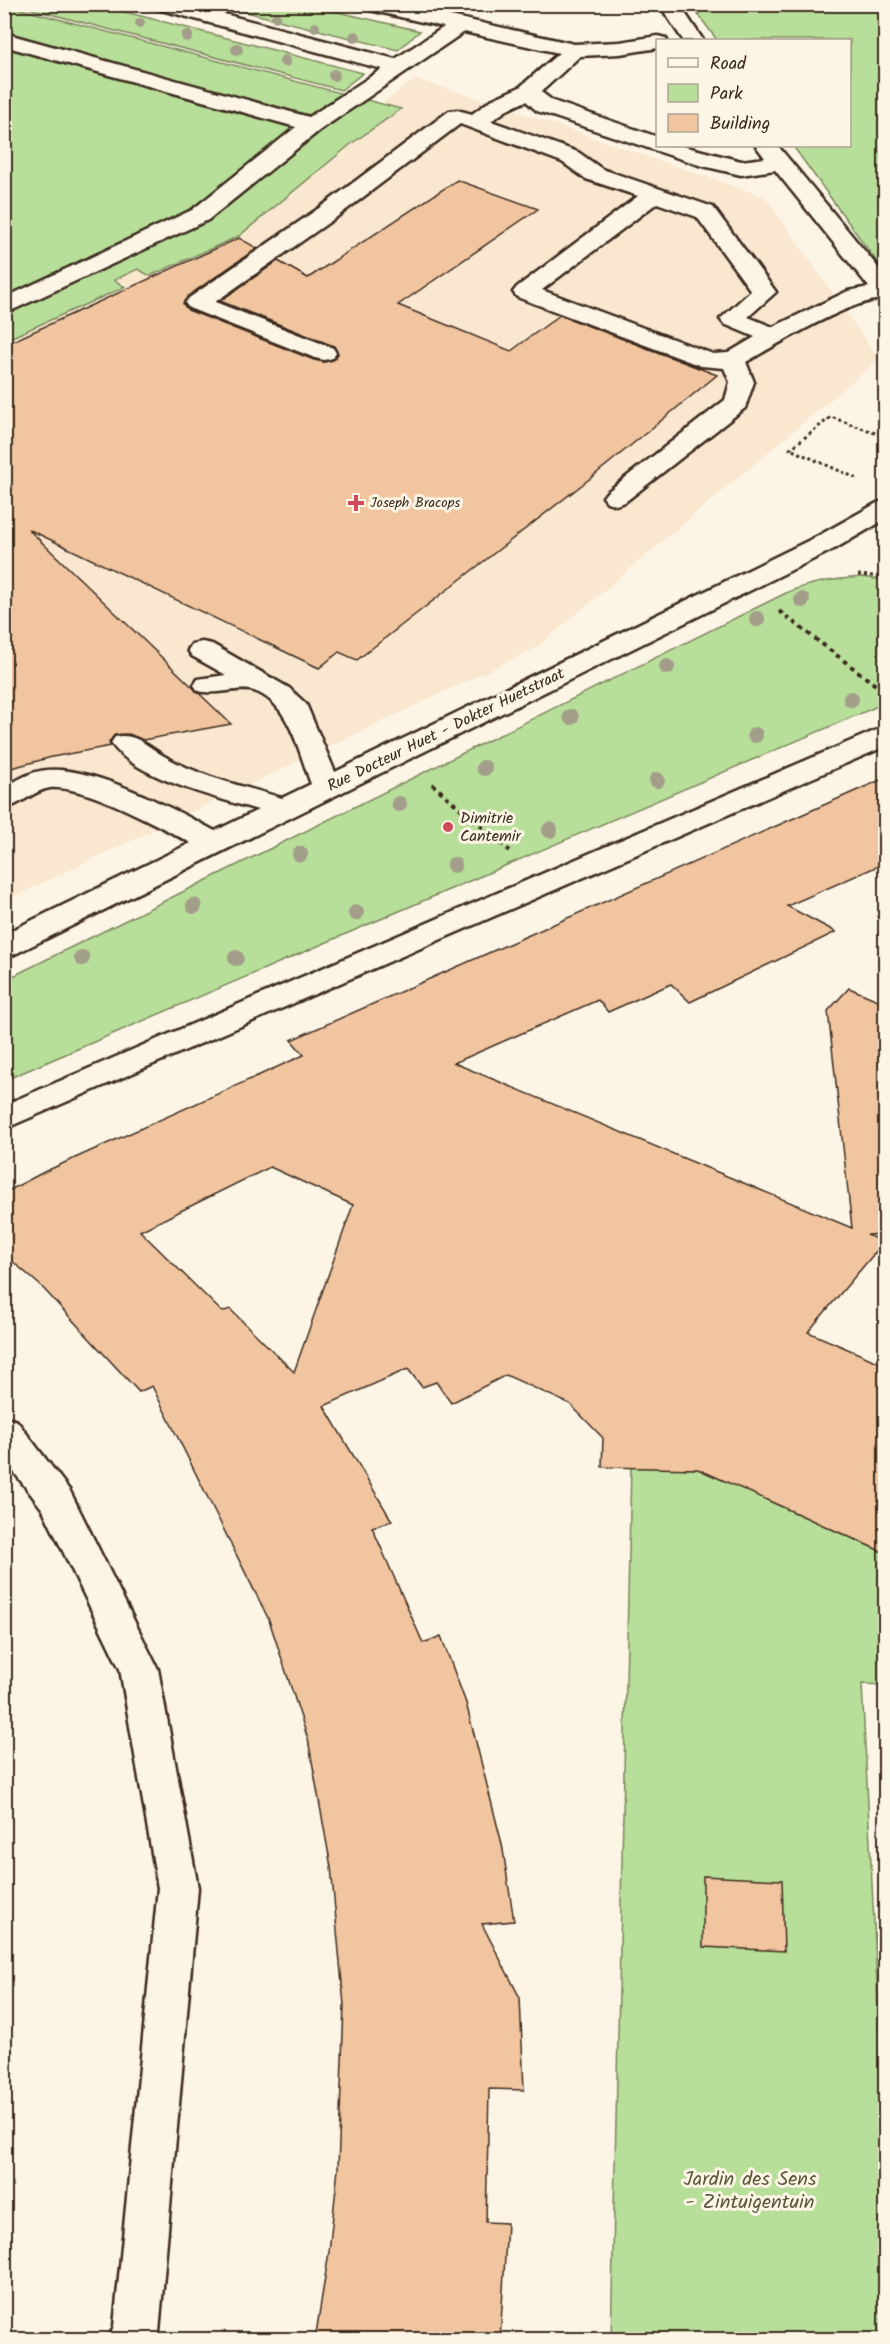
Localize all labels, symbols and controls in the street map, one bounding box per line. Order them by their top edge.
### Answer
legend [656,39,851,147]
text: Road [710,50,747,79]
text: Park [710,80,743,109]
text: Building [710,110,770,139]
place label: Joseph Bracops [370,492,460,514]
marker: Joseph Bracops [347,494,365,512]
street label: Rue Docteur Huet - Dokter Huetstraat [323,661,570,799]
place label: Dimitrie Cantemir [460,806,523,849]
marker: Dimitrie Cantemir [441,820,455,834]
park label: Jardin des Sens - Zintuigentuin [683,2164,817,2219]

